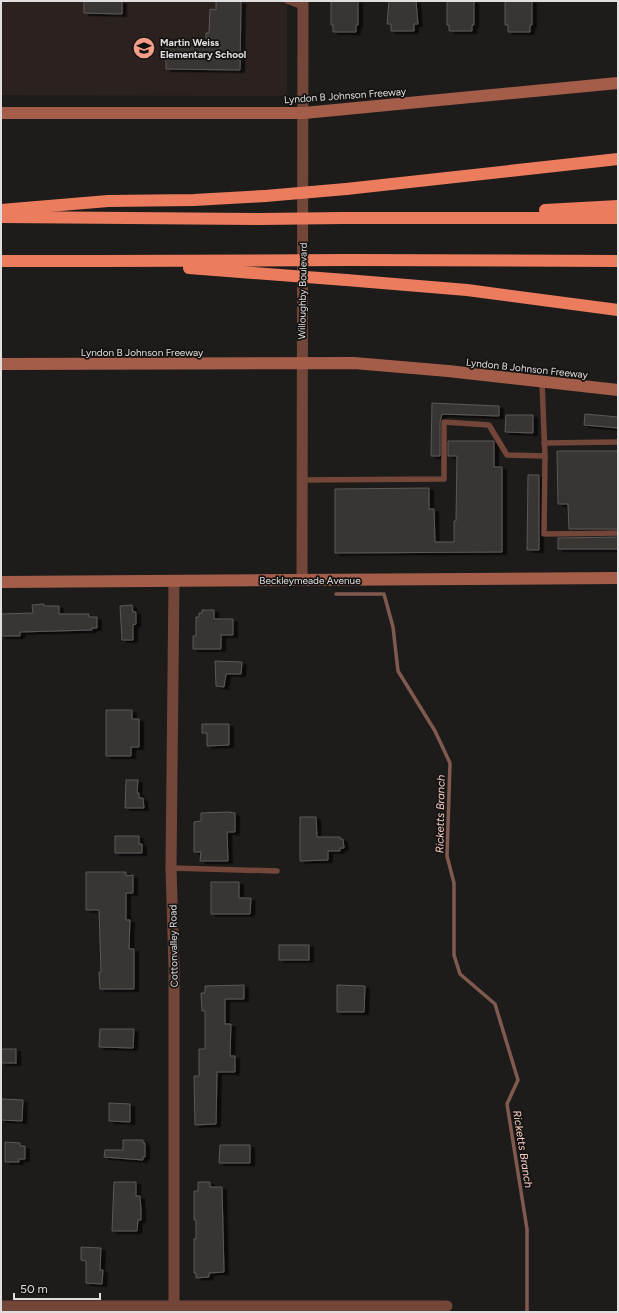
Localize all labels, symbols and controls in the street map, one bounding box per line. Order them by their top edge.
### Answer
school or university icon: Martin Weiss Elementary School [131,35,157,61]
place label: Martin Weiss Elementary School [160,36,246,61]
street label: Lyndon B Johnson Freeway [284,85,407,106]
street label: Willoughby Boulevard [295,242,310,340]
street label: Lyndon B Johnson Freeway [81,346,204,359]
street label: Lyndon B Johnson Freeway [465,356,589,381]
street label: Beckleymeade Avenue [259,574,361,587]
water label: Ricketts Branch [433,775,448,853]
street label: Cottonvalley Road [166,904,181,987]
water label: Ricketts Branch [510,1109,535,1189]
scale bar [14,1275,100,1301]
text: 50 m [20,1282,48,1296]

